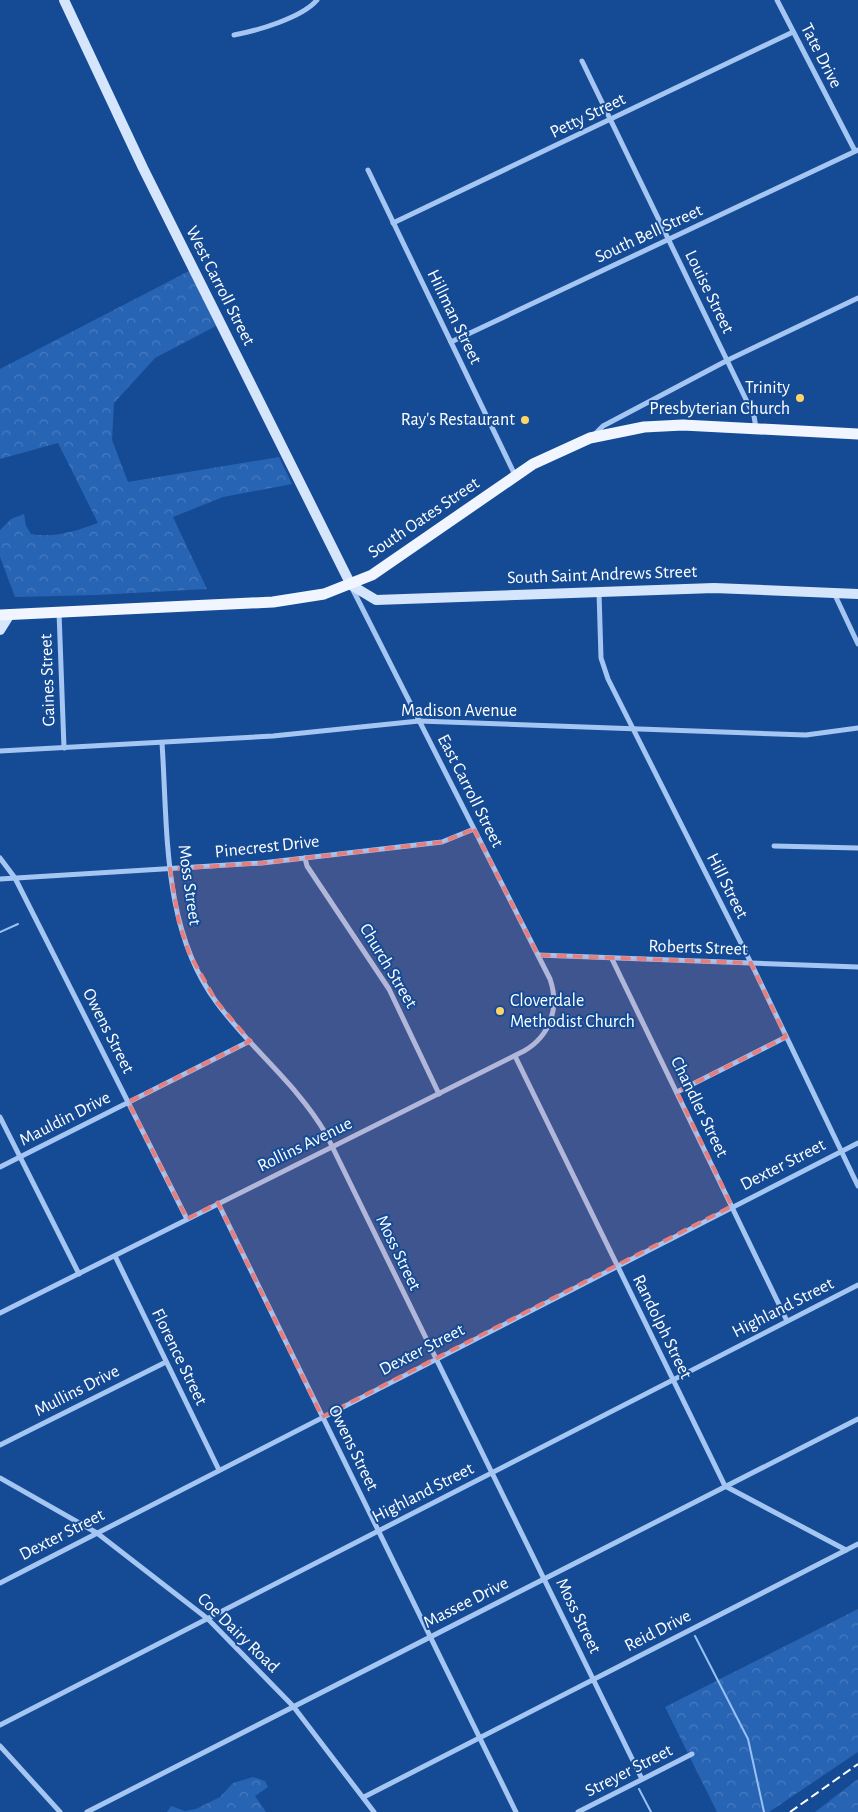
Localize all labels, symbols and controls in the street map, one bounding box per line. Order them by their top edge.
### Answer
street label: Tate Drive [797,21,845,91]
street label: Petty Street [547,90,629,142]
street label: South Bell Street [593,201,706,267]
street label: West Carroll Street [182,223,258,349]
street label: Louise Street [681,248,737,337]
street label: Hillman Street [423,267,485,367]
place label: Trinity Presbyterian Church [649,379,790,418]
marker: Trinity Presbyterian Church [794,392,806,404]
place label: Ray's Restaurant [401,411,515,429]
marker: Ray's Restaurant [519,414,531,426]
street label: South Oates Street [365,474,483,562]
street label: South Saint Andrews Street [507,563,698,587]
street label: Gaines Street [37,633,59,727]
street label: Madison Avenue [401,702,517,720]
street label: East Carroll Street [434,732,506,851]
street label: Pinecrest Drive [214,833,320,861]
street label: Moss Street [174,843,204,927]
street label: Hill Street [703,850,751,922]
street label: Church Street [356,921,420,1012]
street label: Roberts Street [648,937,748,959]
street label: Owens Street [79,986,137,1077]
place label: Cloverdale Methodist Church [510,992,635,1031]
marker: Cloverdale Methodist Church [494,1005,506,1017]
street label: Chandler Street [667,1054,731,1160]
street label: Mauldin Drive [17,1088,113,1150]
street label: Rollins Avenue [255,1114,355,1176]
street label: Dexter Street [738,1136,829,1194]
street label: Moss Street [372,1212,424,1294]
street label: Randolph Street [629,1272,695,1382]
street label: Highland Street [729,1275,837,1341]
street label: Florence Street [148,1306,210,1408]
street label: Dexter Street [377,1321,468,1379]
street label: Mullins Drive [32,1362,122,1420]
street label: Owens Street [325,1402,382,1494]
street label: Highland Street [369,1460,477,1526]
street label: Dexter Street [17,1506,108,1564]
street label: Massee Drive [421,1574,511,1632]
street label: Moss Street [552,1575,604,1657]
street label: Coe Dairy Road [194,1590,282,1676]
street label: Reid Drive [622,1607,694,1655]
street label: Streyer Street [582,1741,676,1801]

